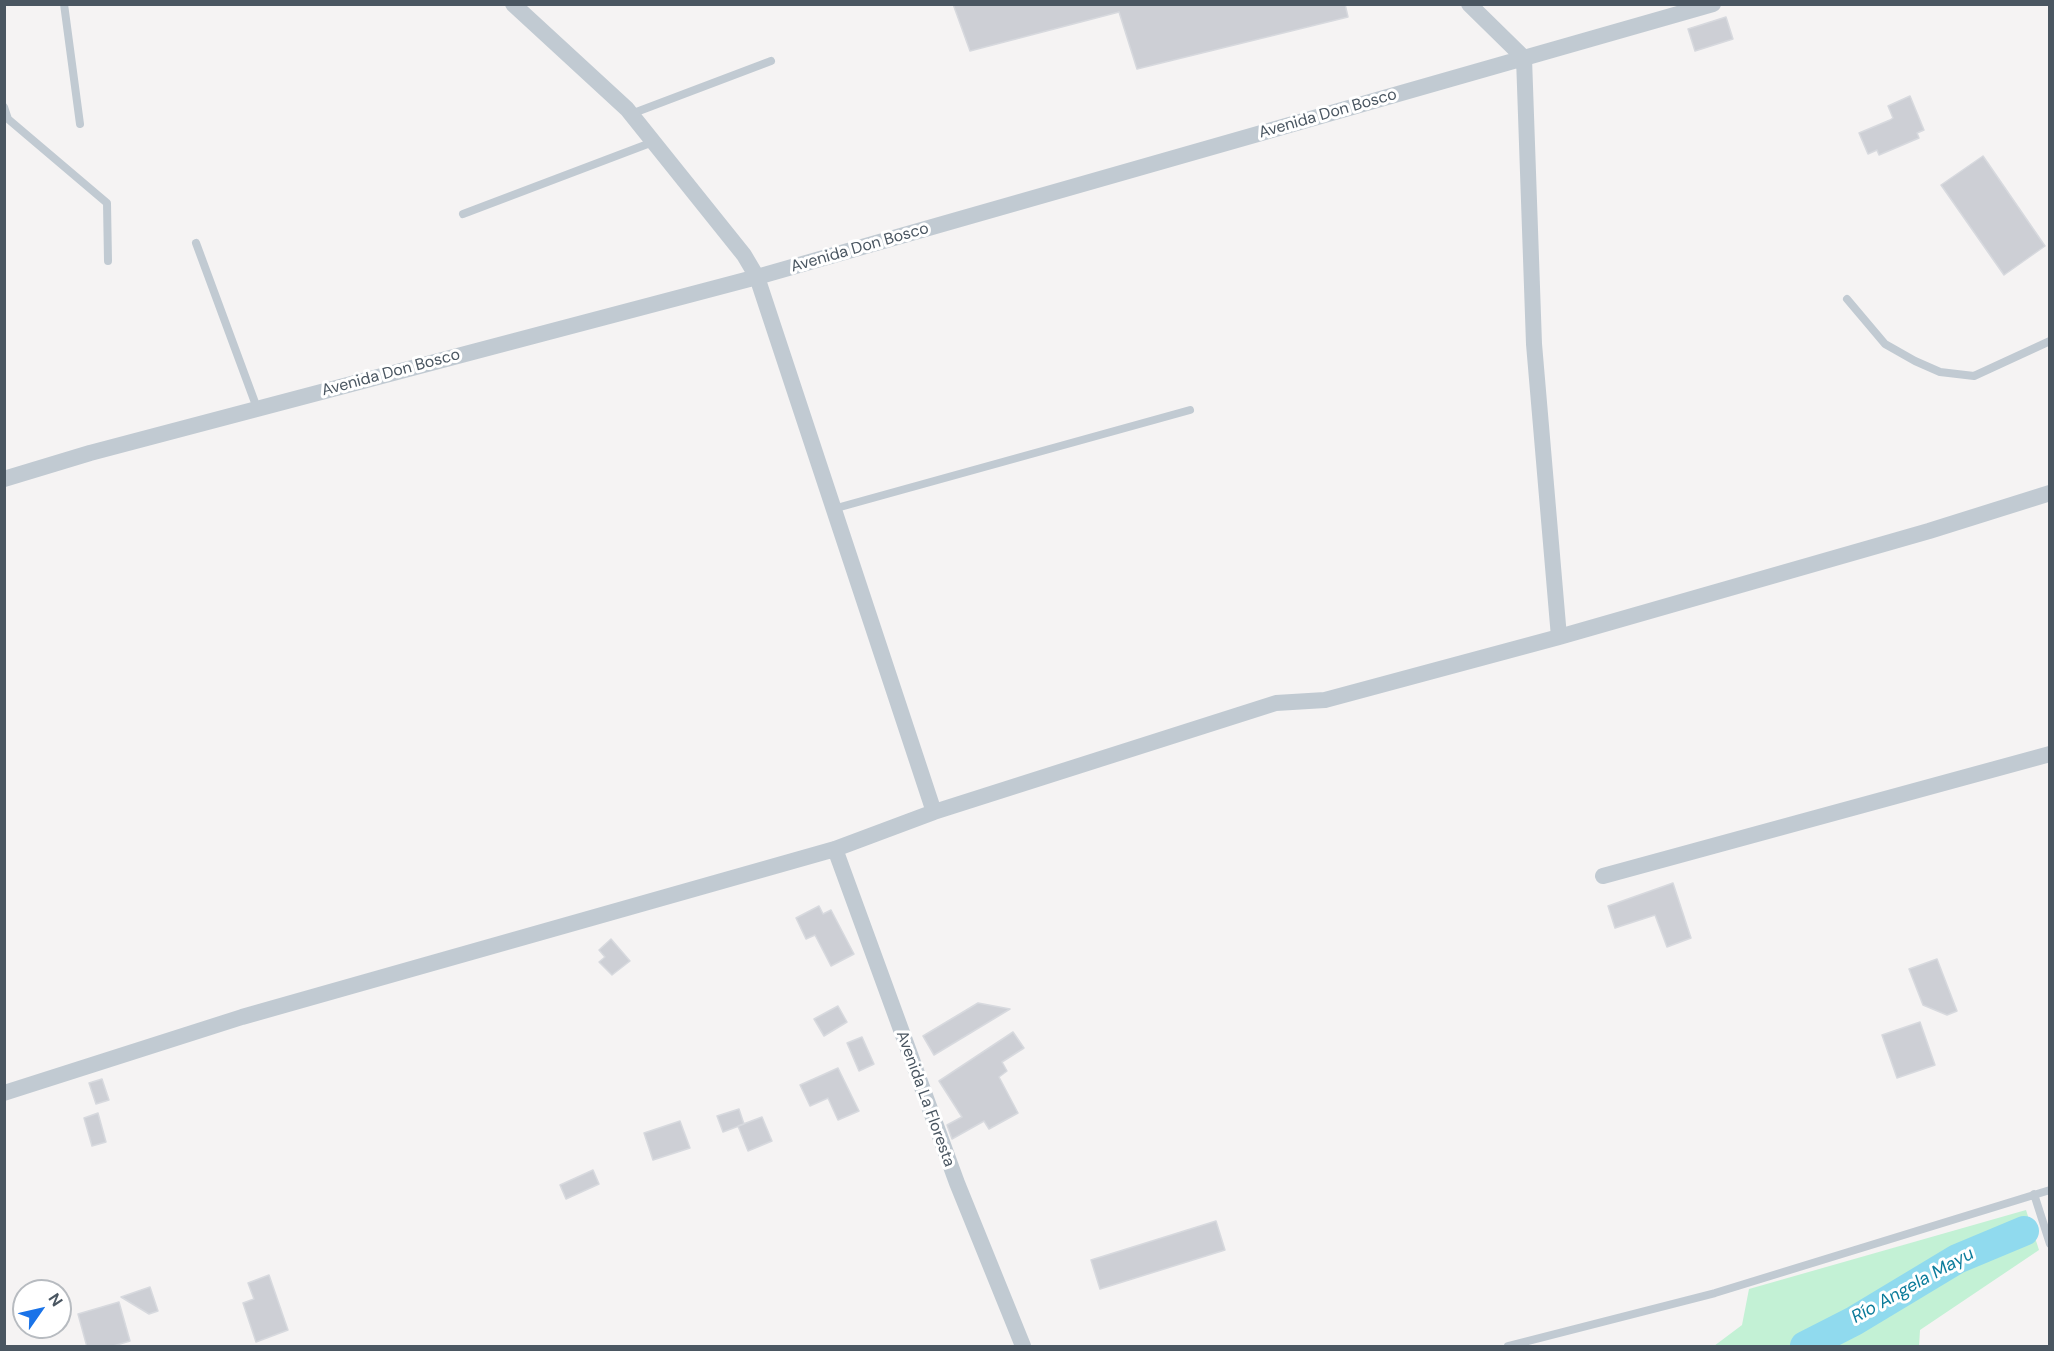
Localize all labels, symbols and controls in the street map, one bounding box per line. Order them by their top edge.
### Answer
street label: Avenida Don Bosco [1257,85,1399,143]
street label: Avenida Don Bosco [789,219,931,277]
street label: Avenida Don Bosco [320,345,462,401]
street label: Avenida La Floresta [891,1028,959,1170]
water label: Río Angela Mayu [1848,1243,1978,1329]
north arrow [12,1279,72,1339]
text: N [44,1289,68,1310]

